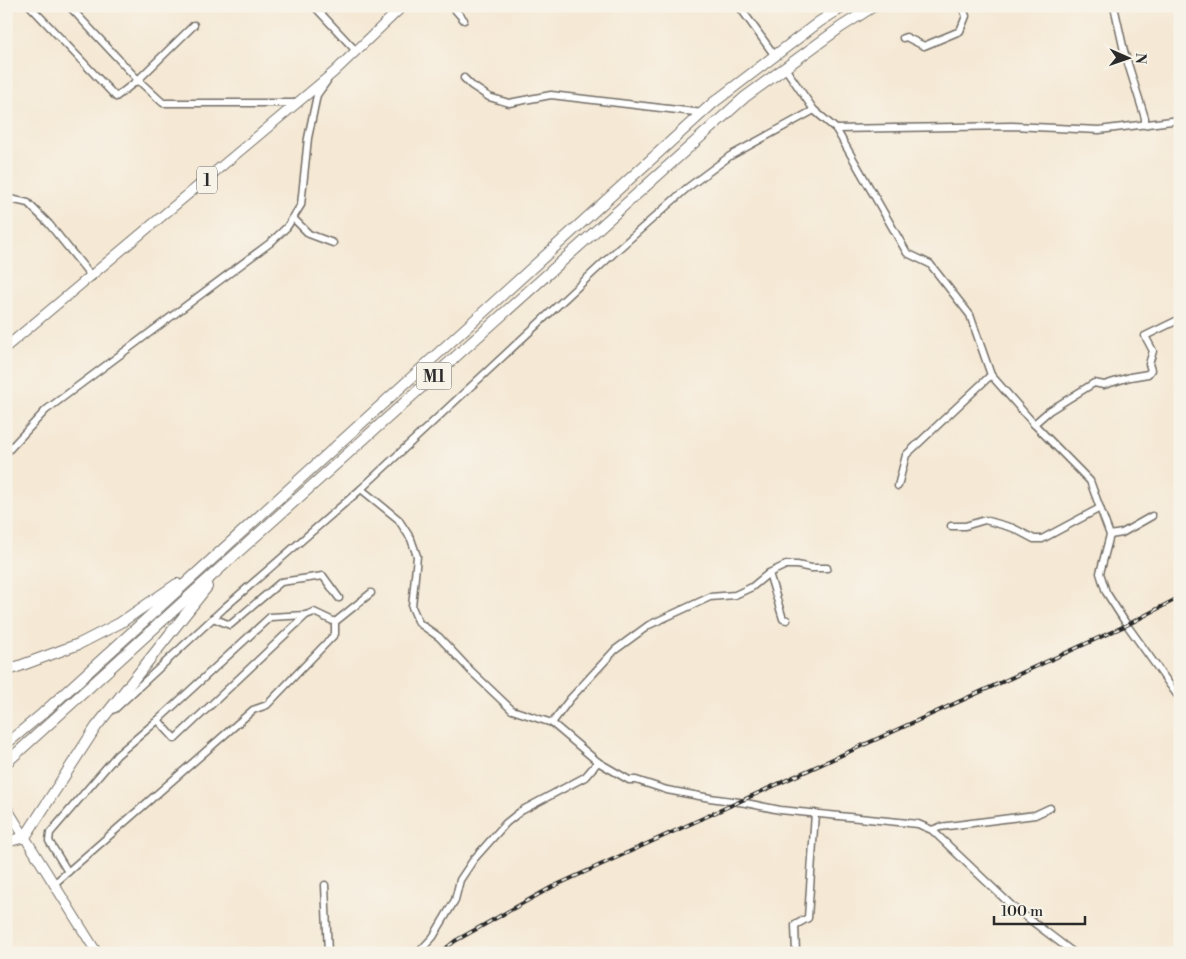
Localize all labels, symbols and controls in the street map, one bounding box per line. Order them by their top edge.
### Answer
north arrow [1104,32,1154,82]
text: N [1131,53,1149,64]
road number: 1 [197,166,217,194]
road number: M1 [416,362,452,390]
scale bar [994,894,1085,926]
text: 100 m [1001,902,1043,921]

